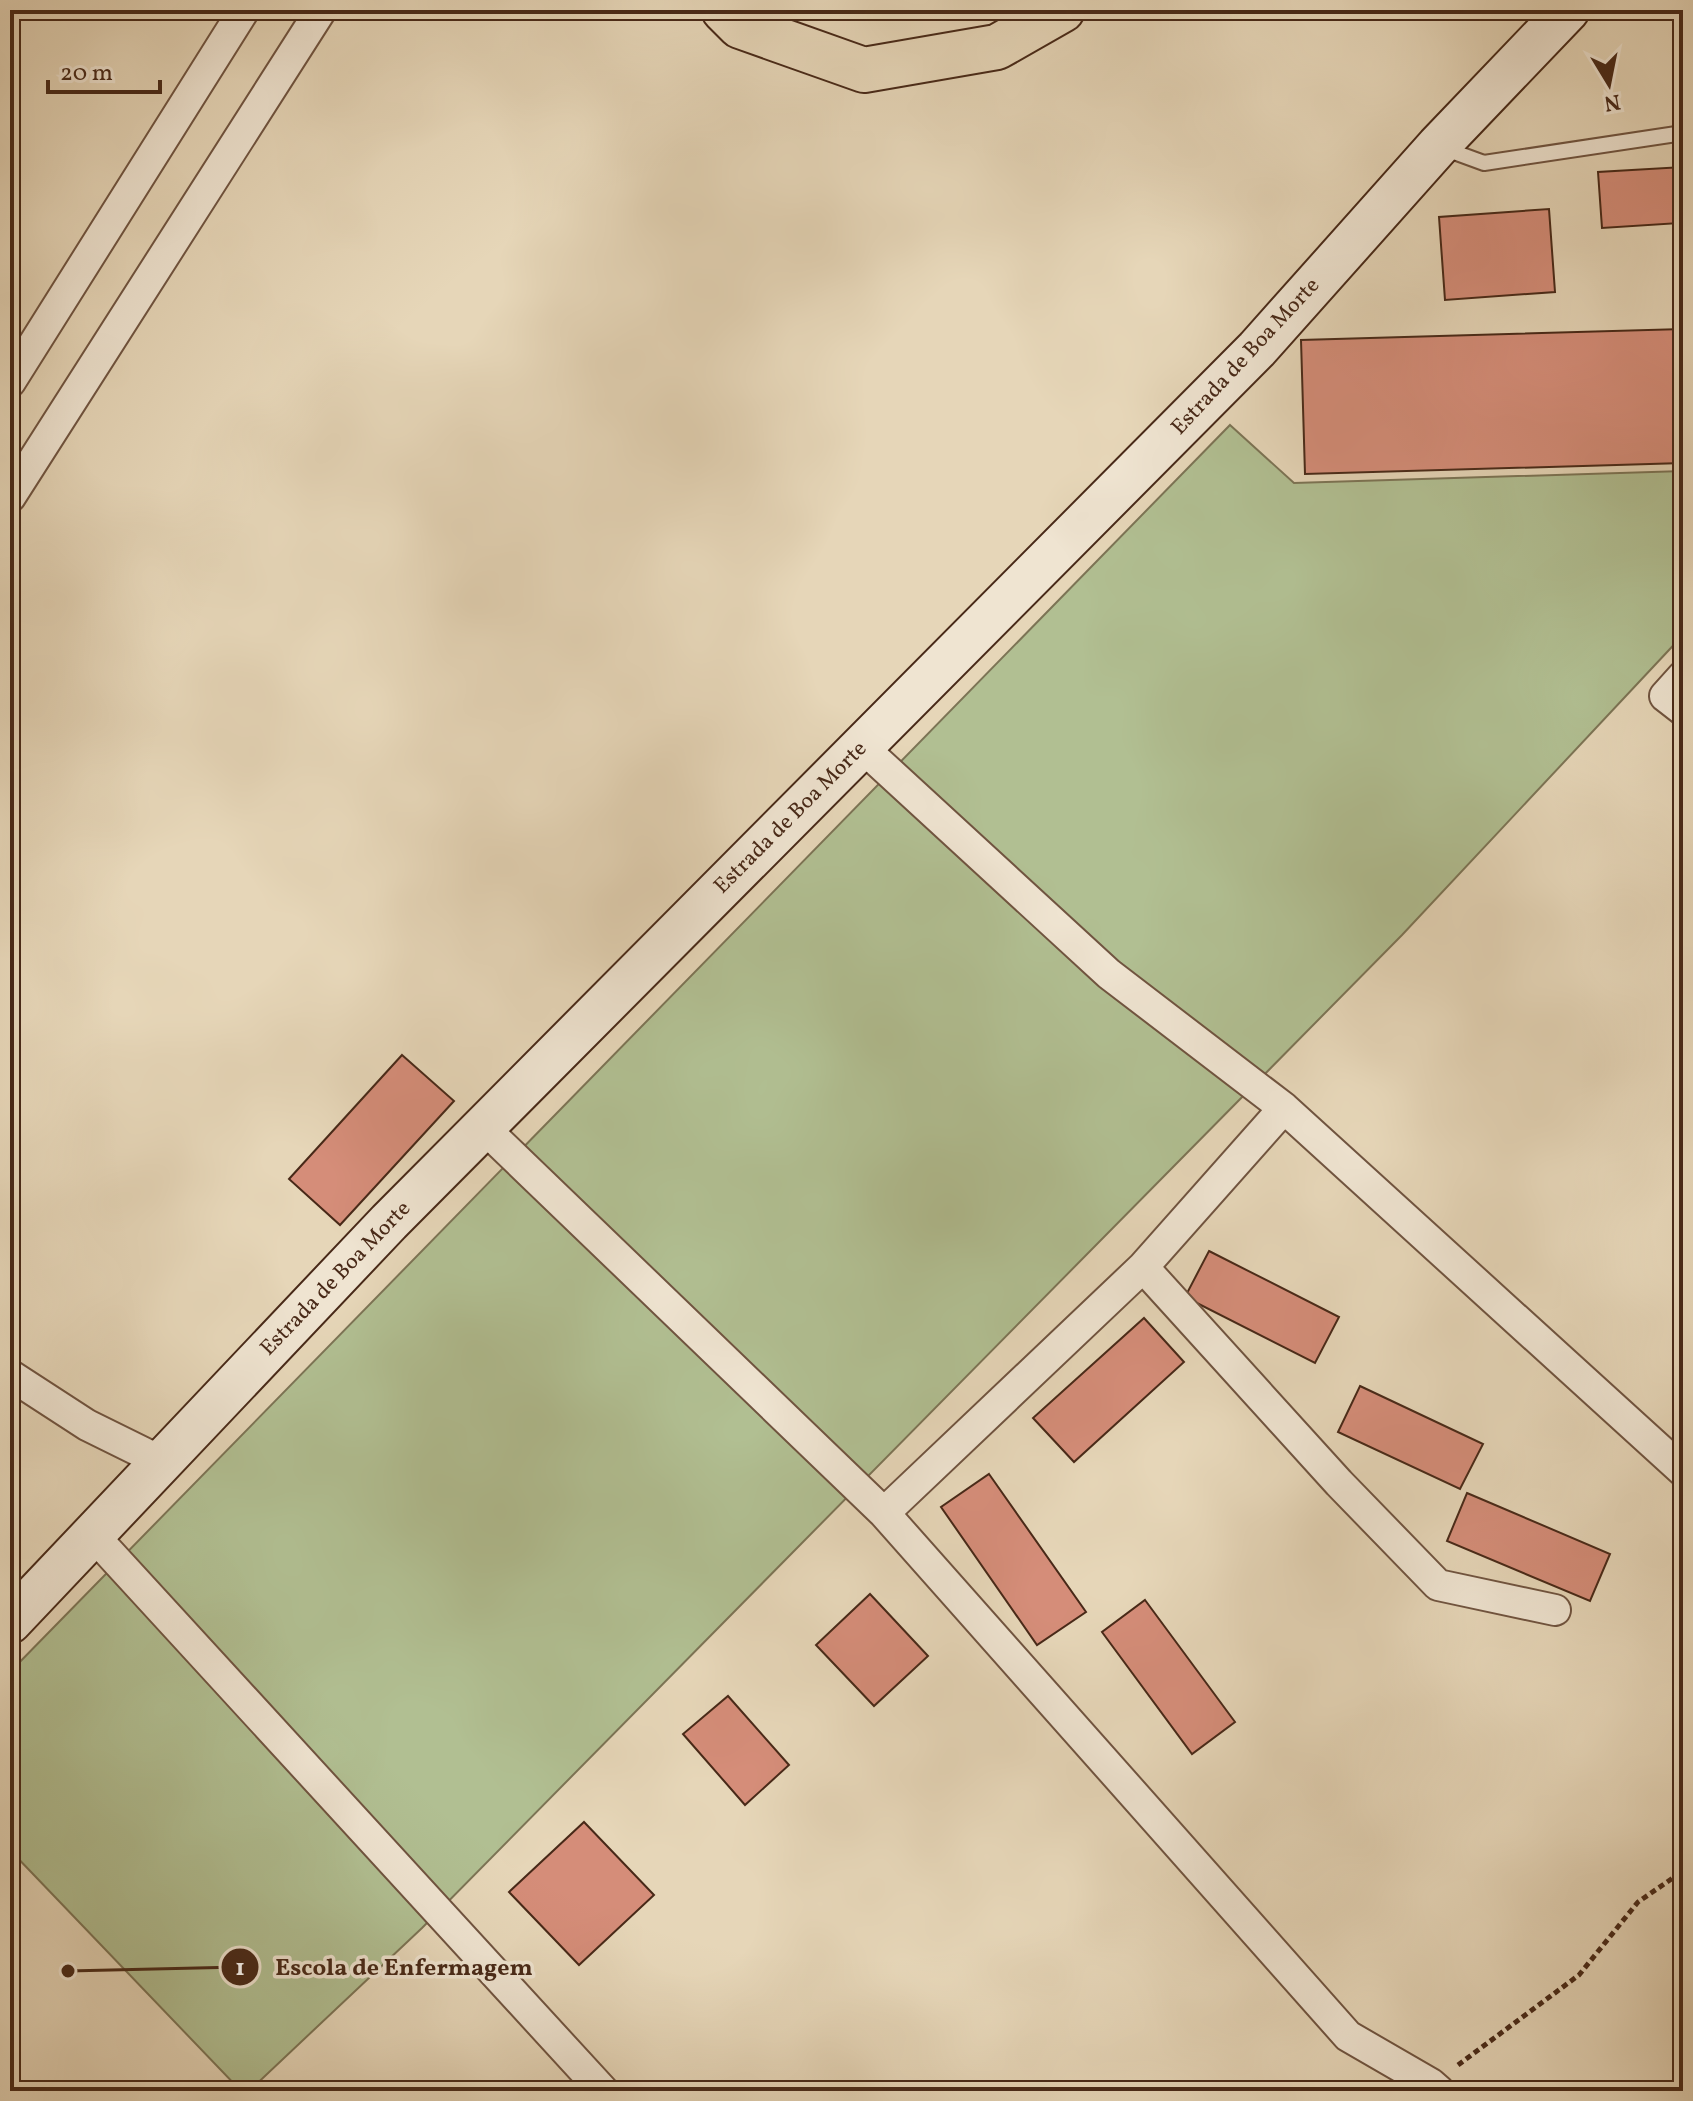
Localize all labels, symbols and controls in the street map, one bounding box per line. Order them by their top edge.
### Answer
scale bar [48,44,160,94]
north arrow [1569,44,1649,124]
text: 20 m [60,57,113,91]
text: N [1601,85,1623,118]
street label: Estrada de Boa Morte [1165,271,1327,443]
street label: Estrada de Boa Morte [707,734,875,902]
street label: Estrada de Boa Morte [254,1194,418,1364]
callout: Escola de Enfermagem [220,1943,549,1991]
text: 1 [235,1952,245,1986]
text: Escola de Enfermagem [275,1952,533,1986]

